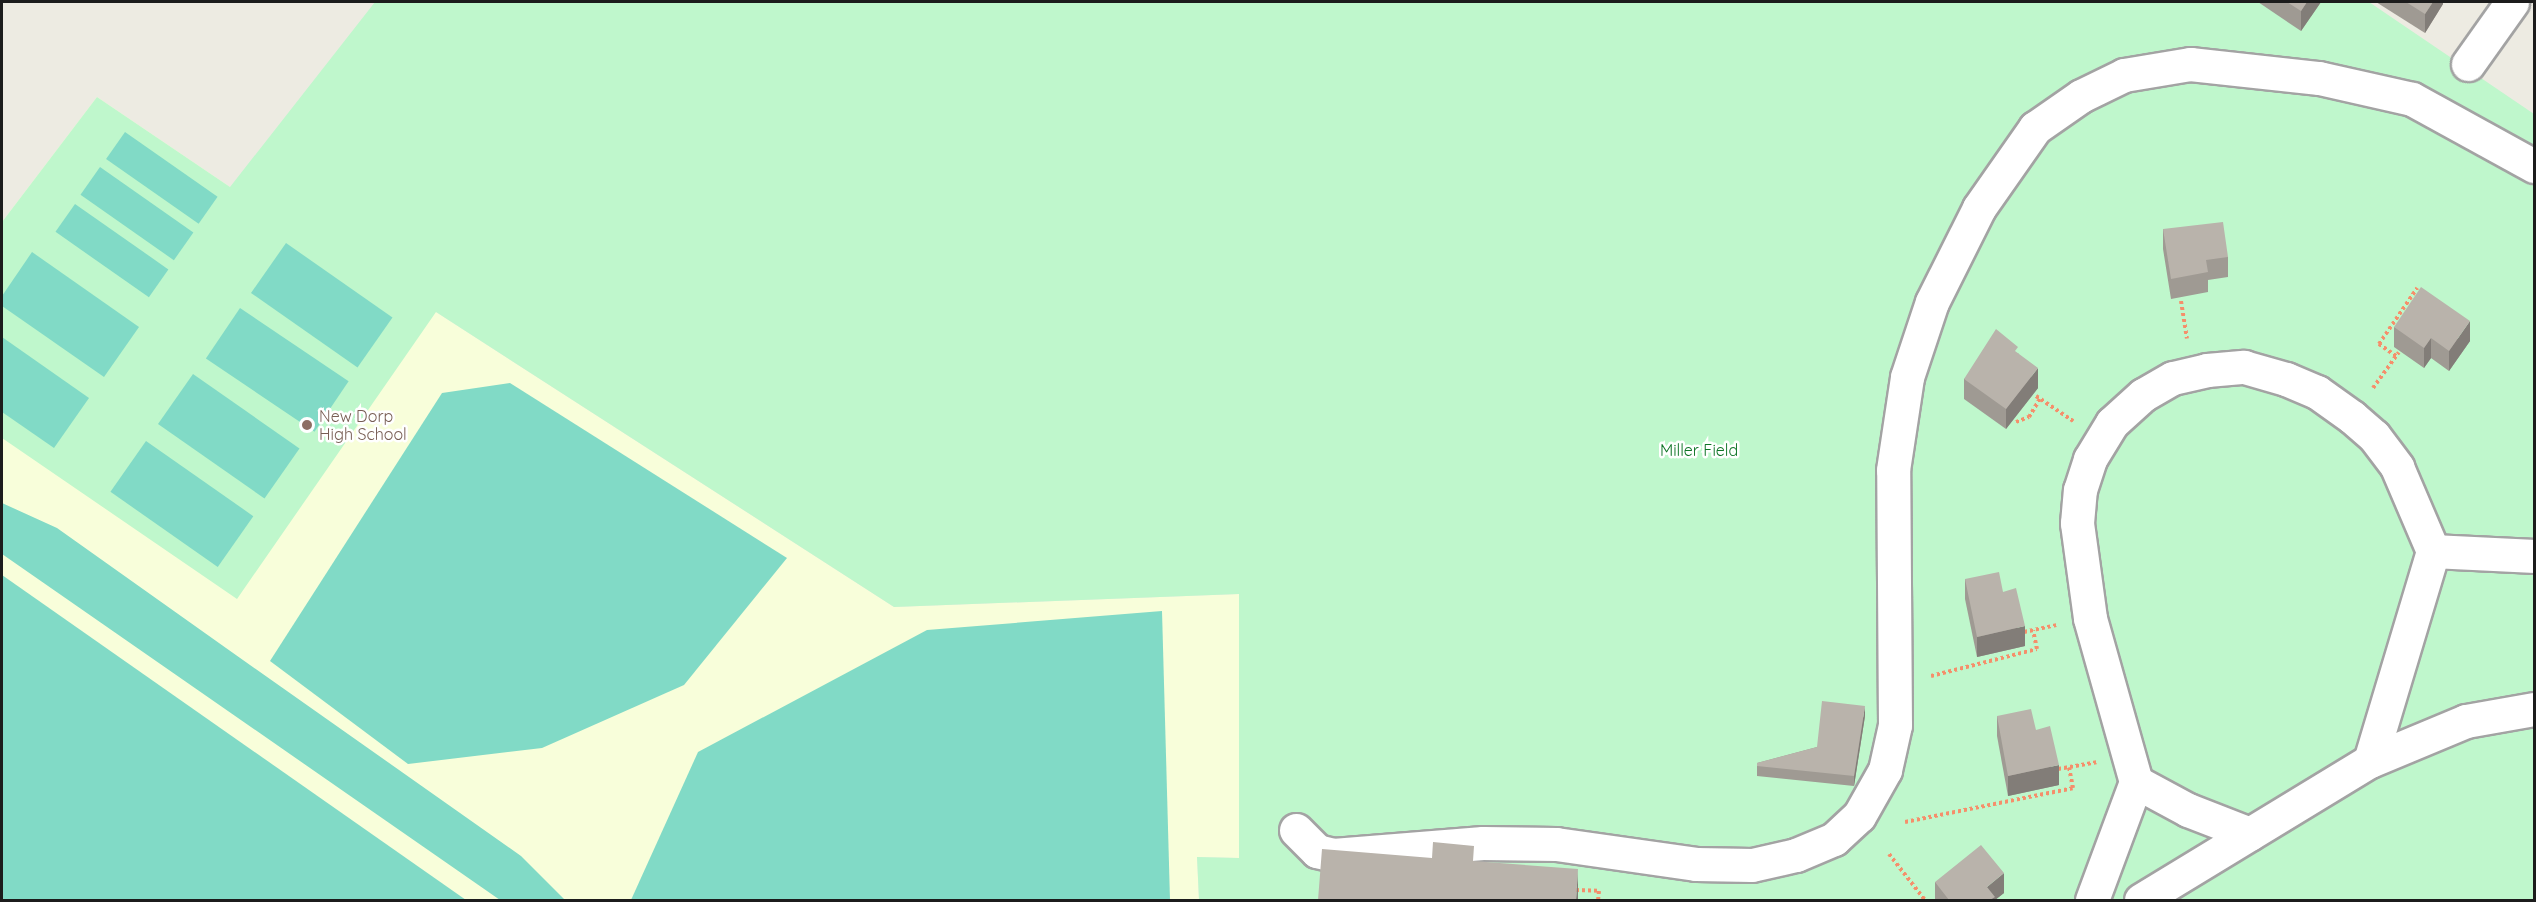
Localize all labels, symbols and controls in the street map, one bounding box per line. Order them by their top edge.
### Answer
place label: New Dorp High School [319,406,407,444]
marker: New Dorp High School [300,418,314,432]
park label: Miller Field [1660,440,1738,460]

